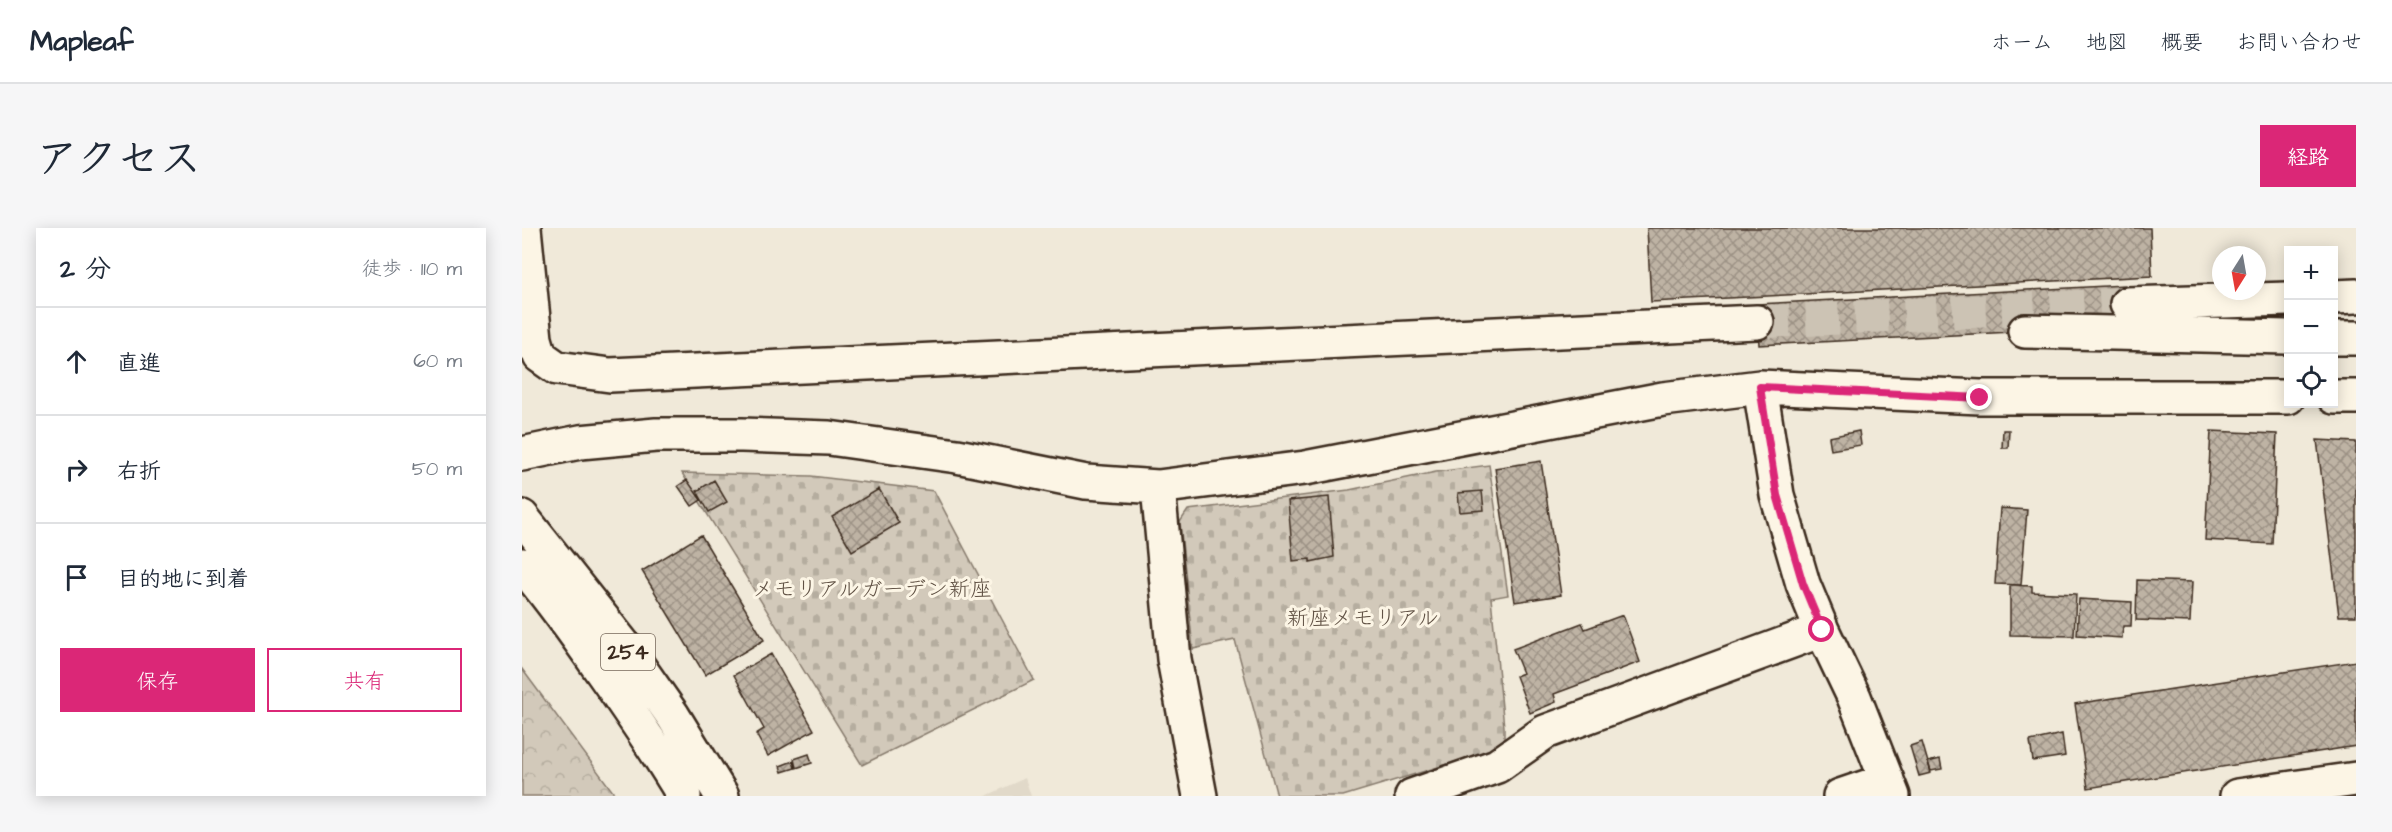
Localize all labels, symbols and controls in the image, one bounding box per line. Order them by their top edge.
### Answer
text: Mapleaf [30,22,133,61]
text: ホーム [1991,28,2053,57]
text: 地図 [2086,28,2128,57]
text: 概要 [2161,28,2203,57]
text: お問い合わせ [2236,28,2362,57]
button: 経路 [2260,125,2356,187]
text: アクセス [36,131,201,189]
north arrow [2212,246,2266,300]
map controls [2284,246,2338,408]
button: + [2284,246,2338,300]
text: 2 分 [60,251,111,287]
text: 徒歩 · 110 m [362,255,462,283]
button: − [2284,300,2338,354]
icon: ahead [60,345,93,378]
text: 60 m [413,347,462,375]
text: 直進 [117,348,161,379]
button: locate [2284,354,2338,408]
route end [1966,384,1992,410]
icon: right [60,453,93,486]
text: 50 m [412,455,462,483]
text: 右折 [117,456,161,487]
icon: arrive [60,561,93,594]
text: 目的地に到着 [117,564,249,595]
park label: メモリアルガーデン新座 [752,574,992,605]
park label: 新座メモリアル [1287,603,1439,634]
route start [1808,616,1834,642]
road number: 254 [601,634,655,670]
button: 保存 [60,648,255,712]
button: 共有 [267,648,462,712]

